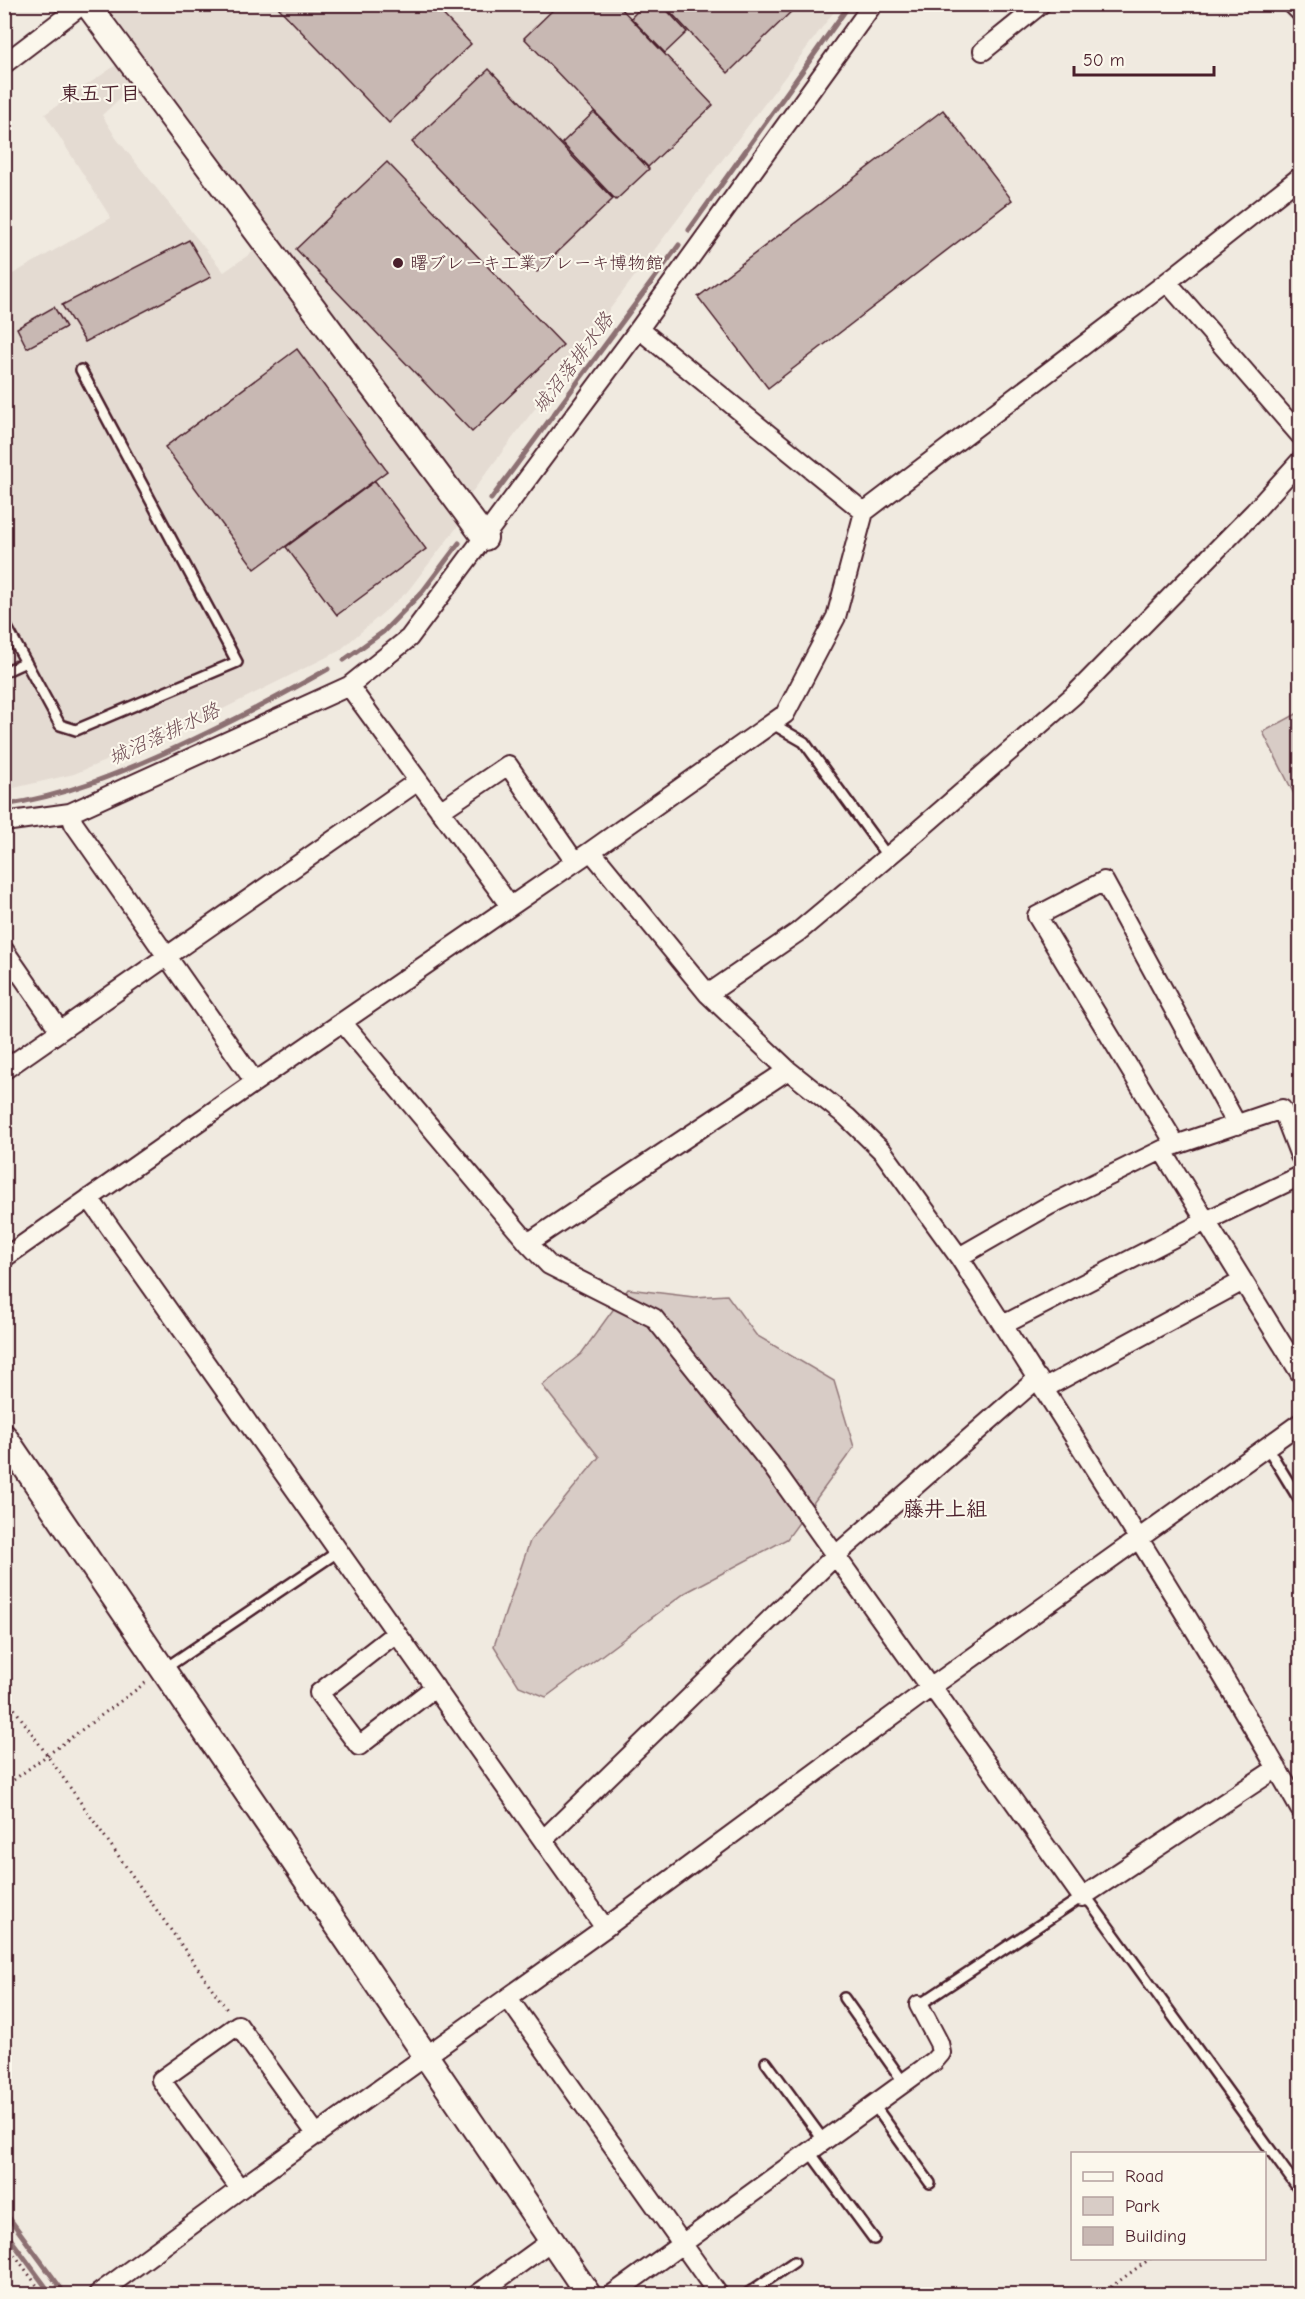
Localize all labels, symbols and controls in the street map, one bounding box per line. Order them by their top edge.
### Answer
scale bar [1074,39,1214,77]
text: 50 m [1083,50,1125,71]
district label: 東五丁目 [60,82,140,105]
place label: 曙ブレーキ工業ブレーキ博物館 [410,253,663,274]
marker: 曙ブレーキ工業ブレーキ博物館 [391,256,405,270]
water label: 城沼落排水路 [528,307,619,418]
water label: 城沼落排水路 [105,698,224,770]
district label: 藤井上組 [903,1497,987,1521]
legend [1071,2152,1266,2260]
text: Road [1125,2166,1164,2187]
text: Park [1125,2196,1160,2217]
text: Building [1125,2226,1187,2247]

